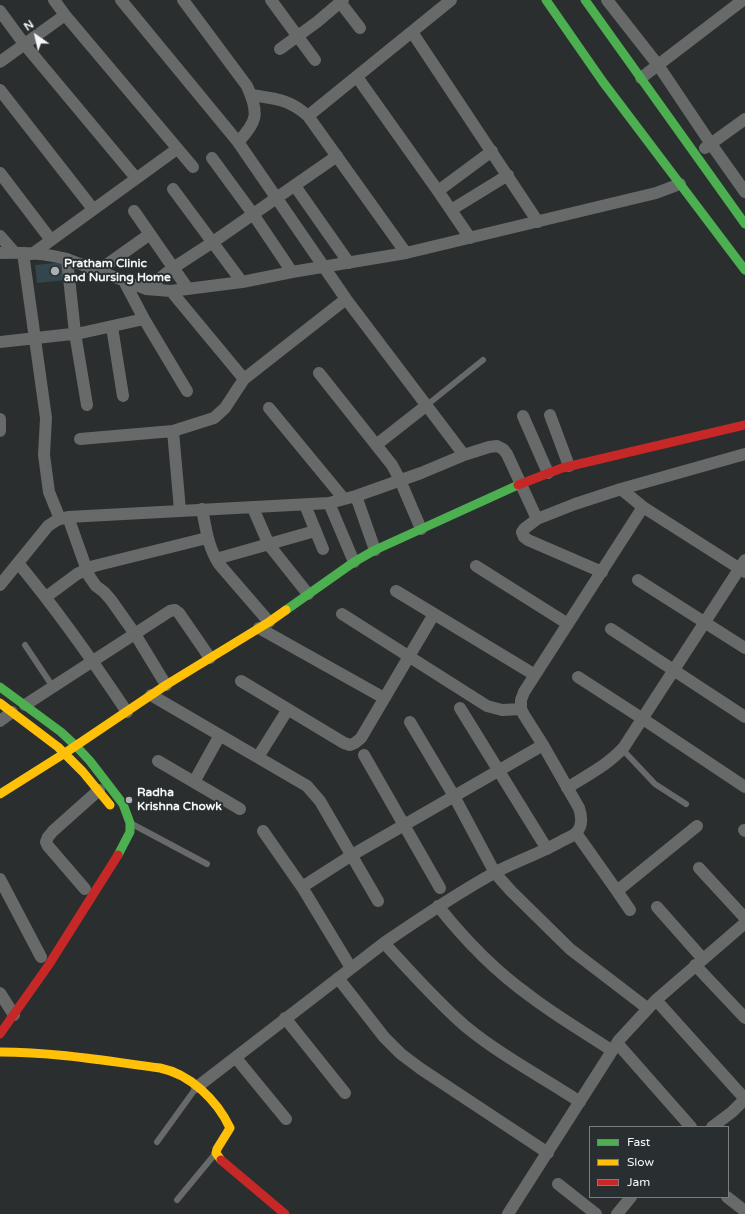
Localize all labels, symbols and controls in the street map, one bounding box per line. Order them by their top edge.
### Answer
north arrow [16,16,56,56]
text: N [22,18,36,33]
place label: Pratham Clinic and Nursing Home [64,257,171,285]
marker: Pratham Clinic and Nursing Home [49,265,61,277]
place label: Radha Krishna Chowk [137,786,222,814]
marker: Radha Krishna Chowk [124,795,134,805]
legend [589,1126,729,1198]
text: Fast [627,1135,650,1149]
text: Slow [627,1155,654,1169]
text: Jam [627,1175,650,1189]

